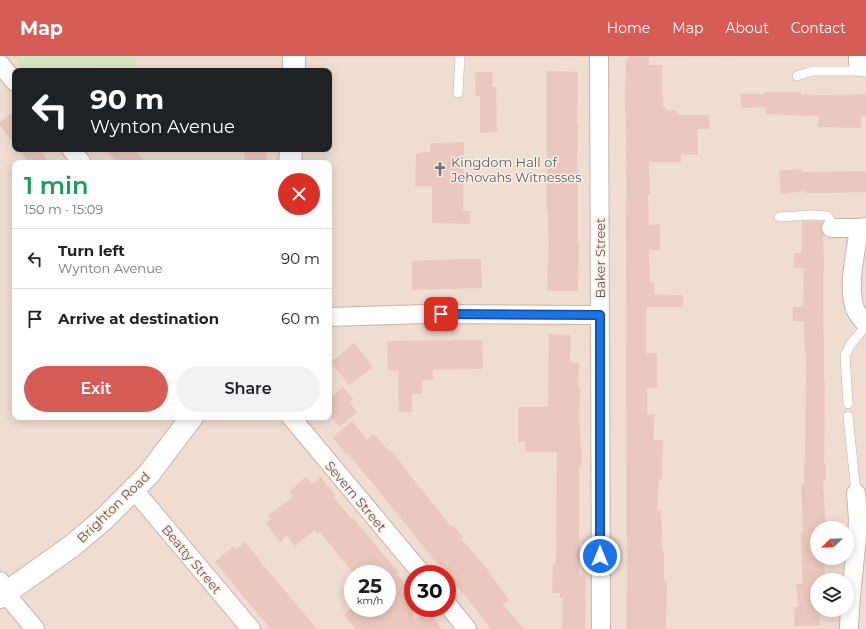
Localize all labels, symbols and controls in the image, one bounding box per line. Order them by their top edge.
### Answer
text: Map [20,17,63,40]
text: Home [607,19,650,37]
text: Map [672,19,703,37]
text: About [725,19,769,37]
text: Contact [791,19,846,37]
text: 90 m [90,82,164,116]
icon: left [24,84,76,136]
text: Wynton Avenue [90,116,235,138]
place label: Kingdom Hall of Jehovahs Witnesses [450,154,582,185]
church icon: Kingdom Hall of Jehovahs Witnesses [432,161,448,177]
text: 1 min [24,171,88,200]
button: close [278,173,320,215]
text: 150 m · 15:09 [24,201,103,217]
street label: Baker Street [592,218,608,298]
text: Turn left [58,241,125,260]
icon: left [24,248,46,270]
text: 90 m [281,249,320,268]
text: Wynton Avenue [58,260,163,276]
pin [424,297,458,331]
icon: arrive [430,303,452,325]
icon: arrive [24,308,46,330]
text: Arrive at destination [58,309,219,328]
text: 60 m [281,309,320,328]
button: Exit [24,366,168,412]
button: Share [176,366,320,412]
street label: Severn Street [322,458,390,534]
street label: Brighton Road [73,468,153,546]
street label: Beatty Street [159,521,225,597]
north arrow [810,521,854,565]
map controls [810,521,854,617]
position arrow [579,535,621,577]
speed limit sign: 30 [404,565,456,617]
button: layers [810,573,854,617]
text: 25 [358,574,382,598]
text: km/h [357,594,383,607]

